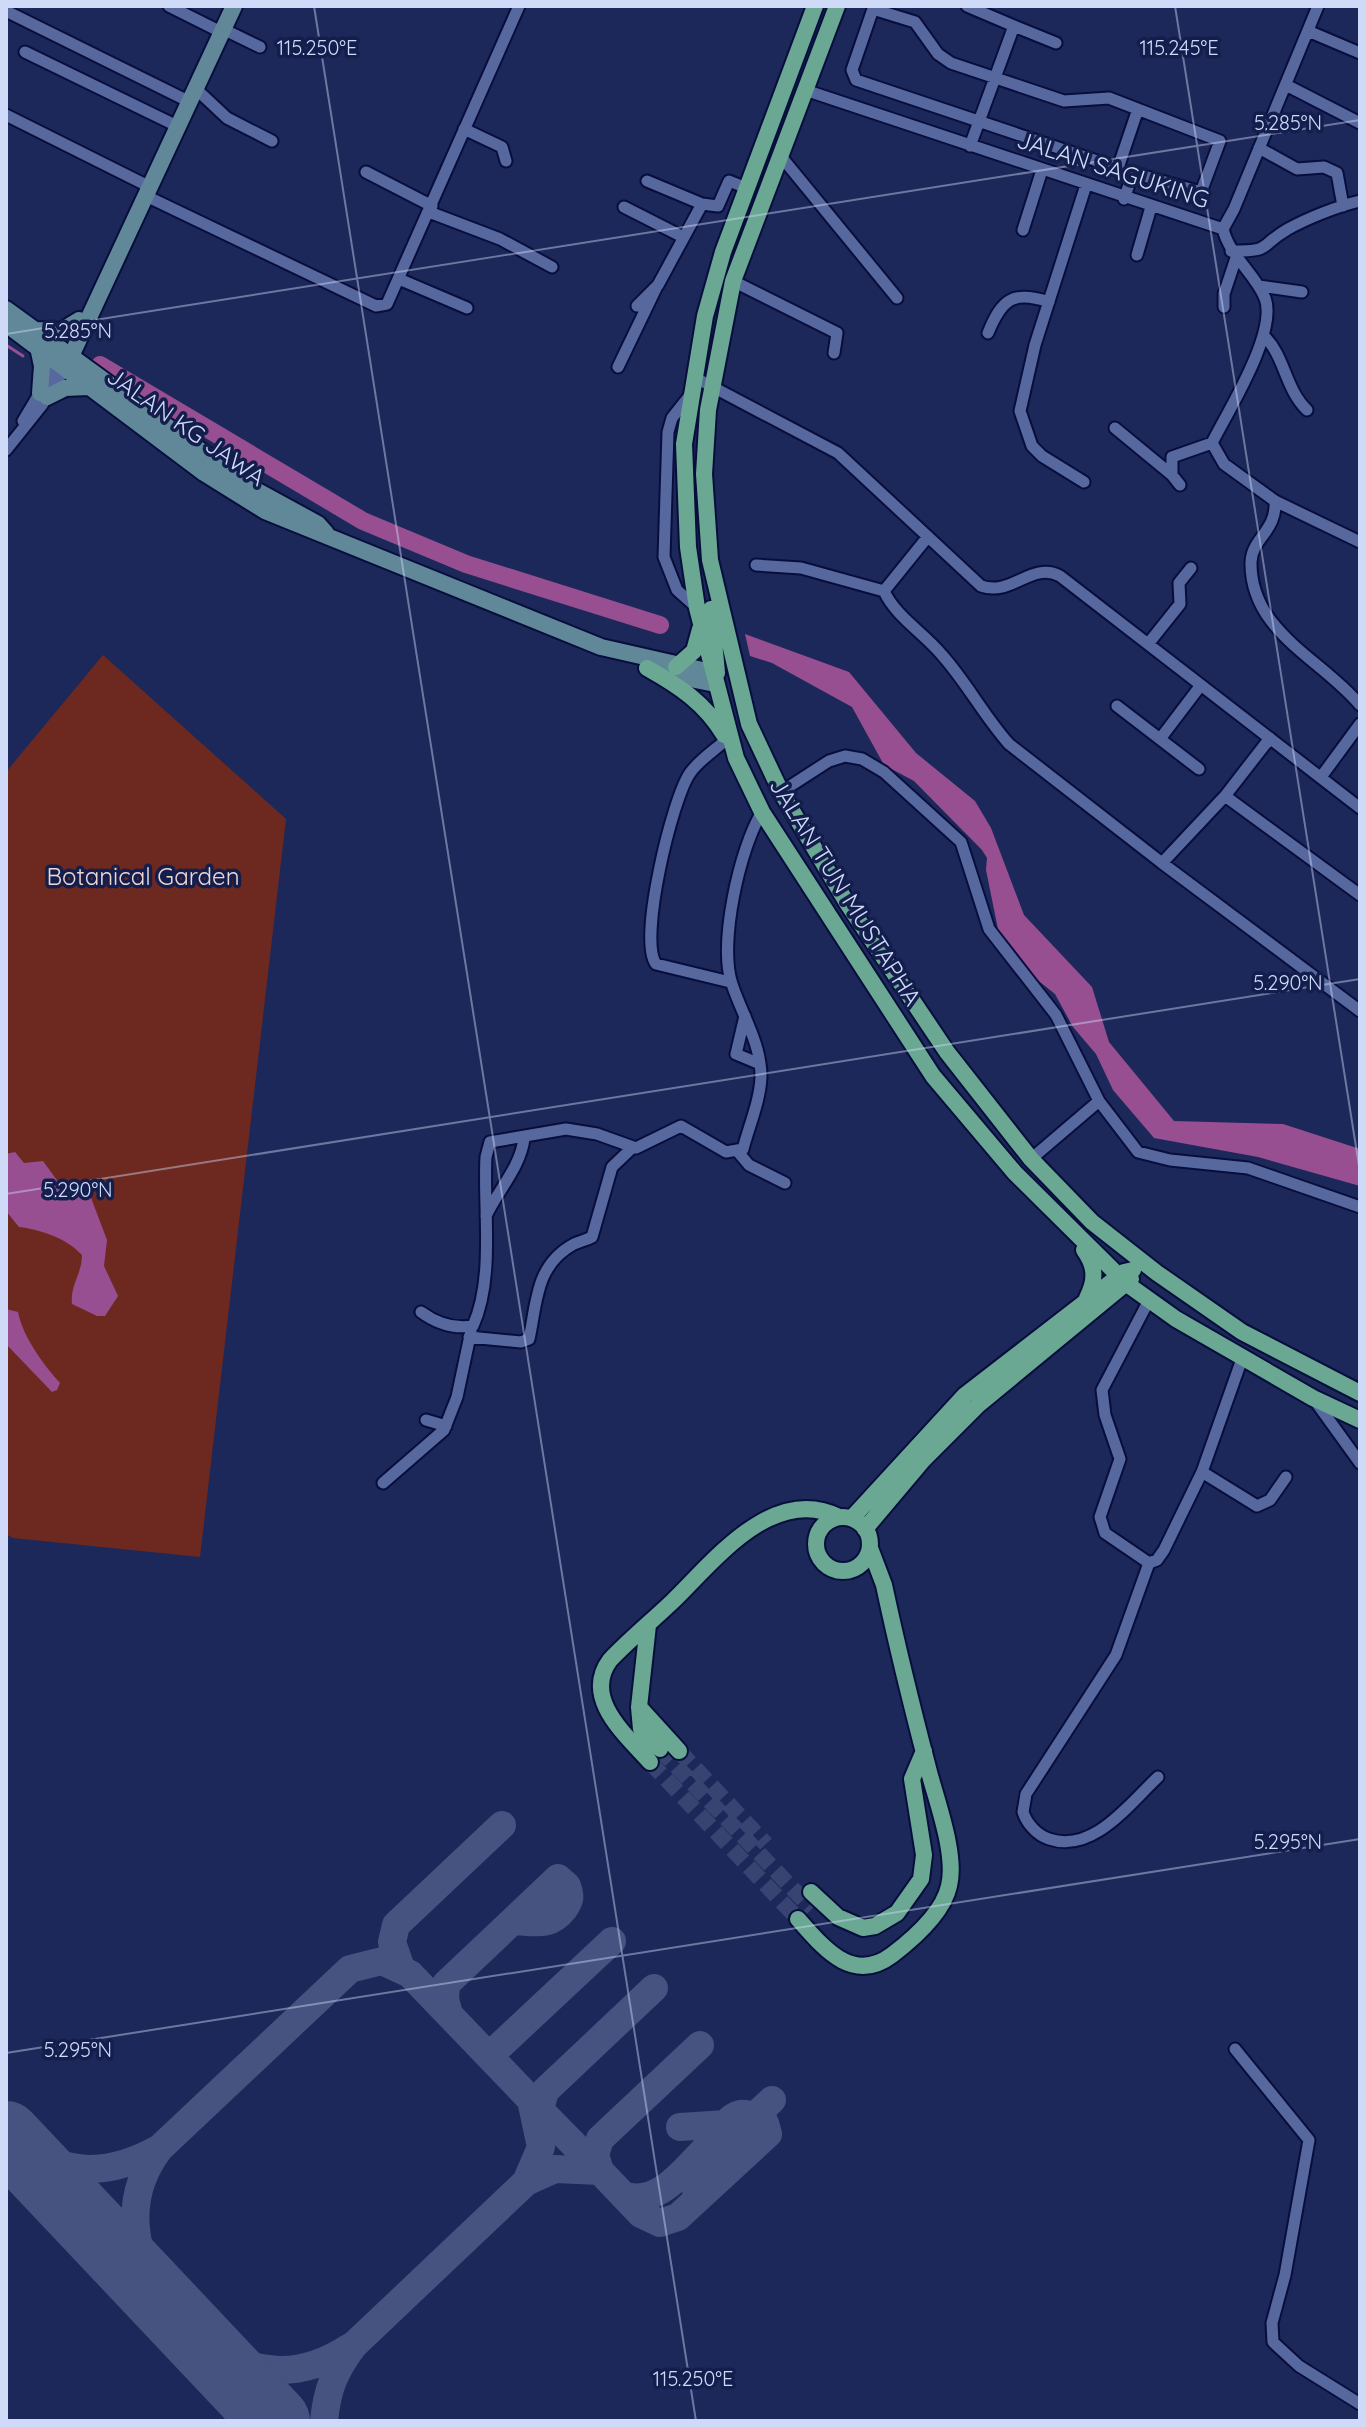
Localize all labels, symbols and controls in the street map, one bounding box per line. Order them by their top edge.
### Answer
text: 115.250°E [277,35,357,60]
text: 115.245°E [1139,35,1219,60]
text: 5.285°N [1254,110,1322,135]
street label: JALAN SAGUKING [1013,124,1213,214]
text: 5.285°N [44,318,112,343]
street label: JALAN KG JAWA [102,360,272,492]
street label: JALAN TUN MUSTAPHA [763,772,928,1011]
park label: Botanical Garden [46,861,240,891]
text: 5.290°N [1253,970,1323,995]
text: 5.290°N [43,1177,113,1202]
text: 5.295°N [1254,1829,1322,1854]
text: 5.295°N [44,2037,112,2062]
text: 115.250°E [653,2366,733,2391]

